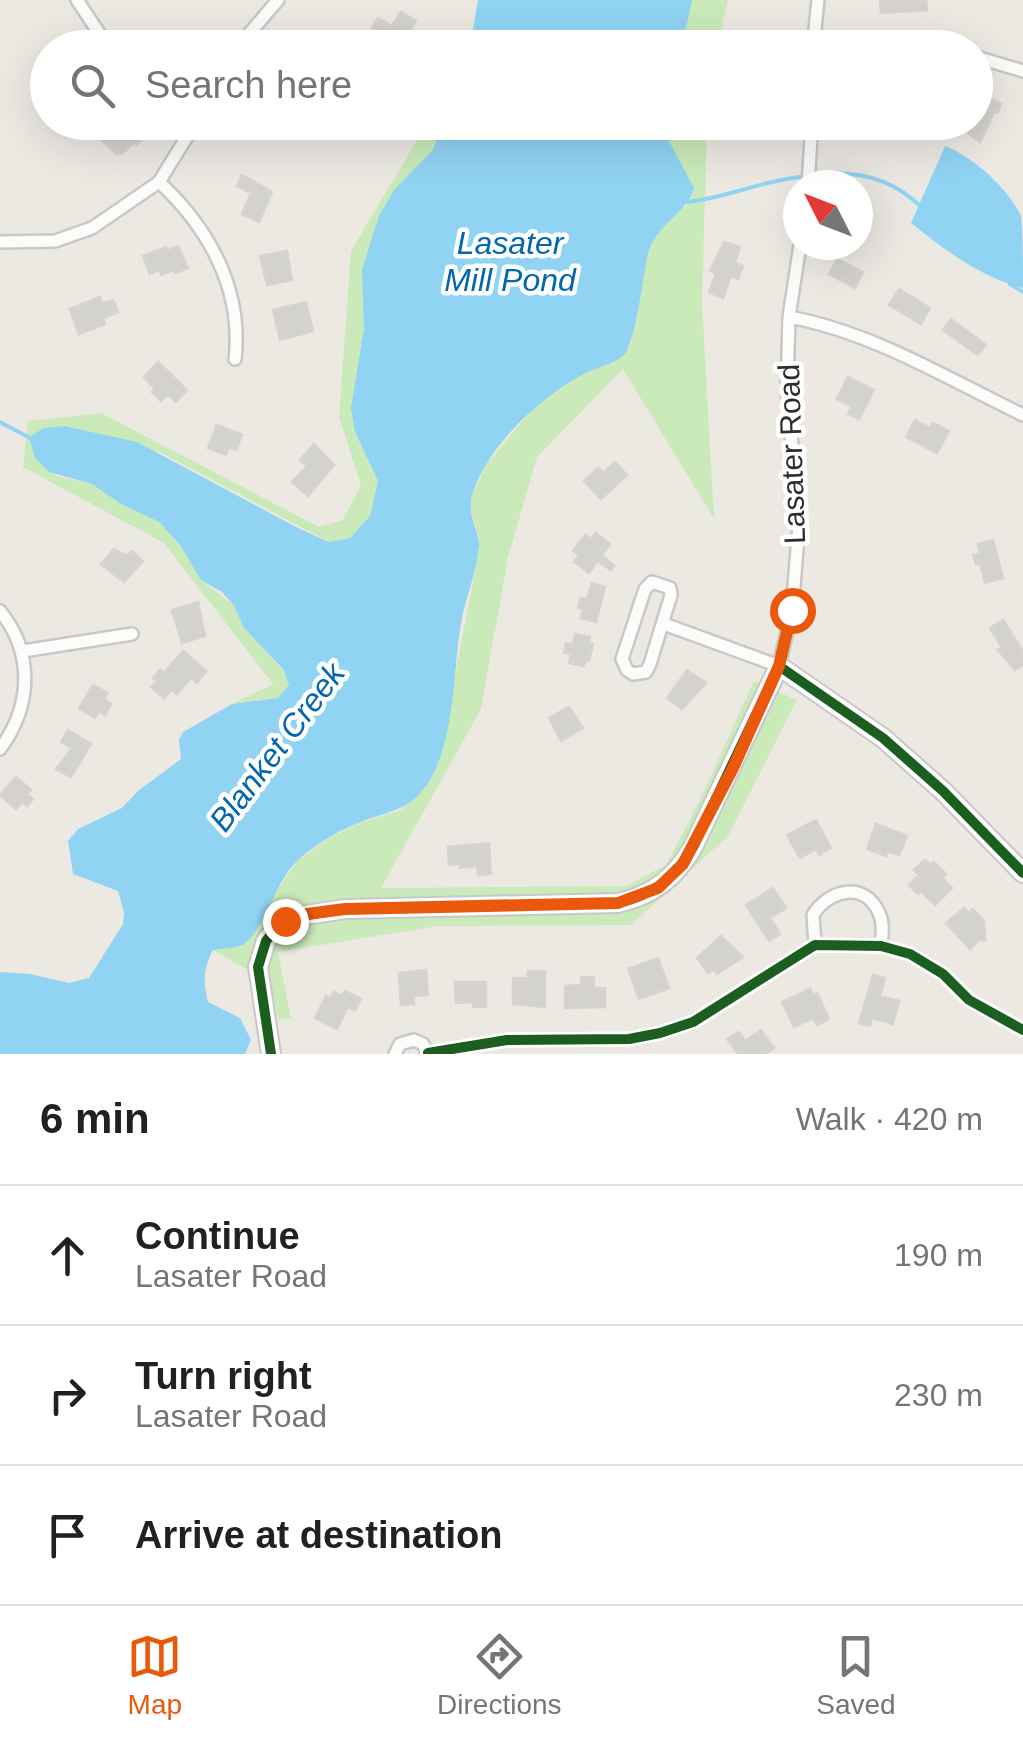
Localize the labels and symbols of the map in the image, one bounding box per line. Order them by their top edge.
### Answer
north arrow [783,170,873,260]
water label: Lasater Mill Pond [444,225,577,298]
street label: Lasater Road [772,363,811,545]
route start [770,588,816,634]
water label: Blanket Creek [202,654,353,838]
route end [263,899,309,945]

